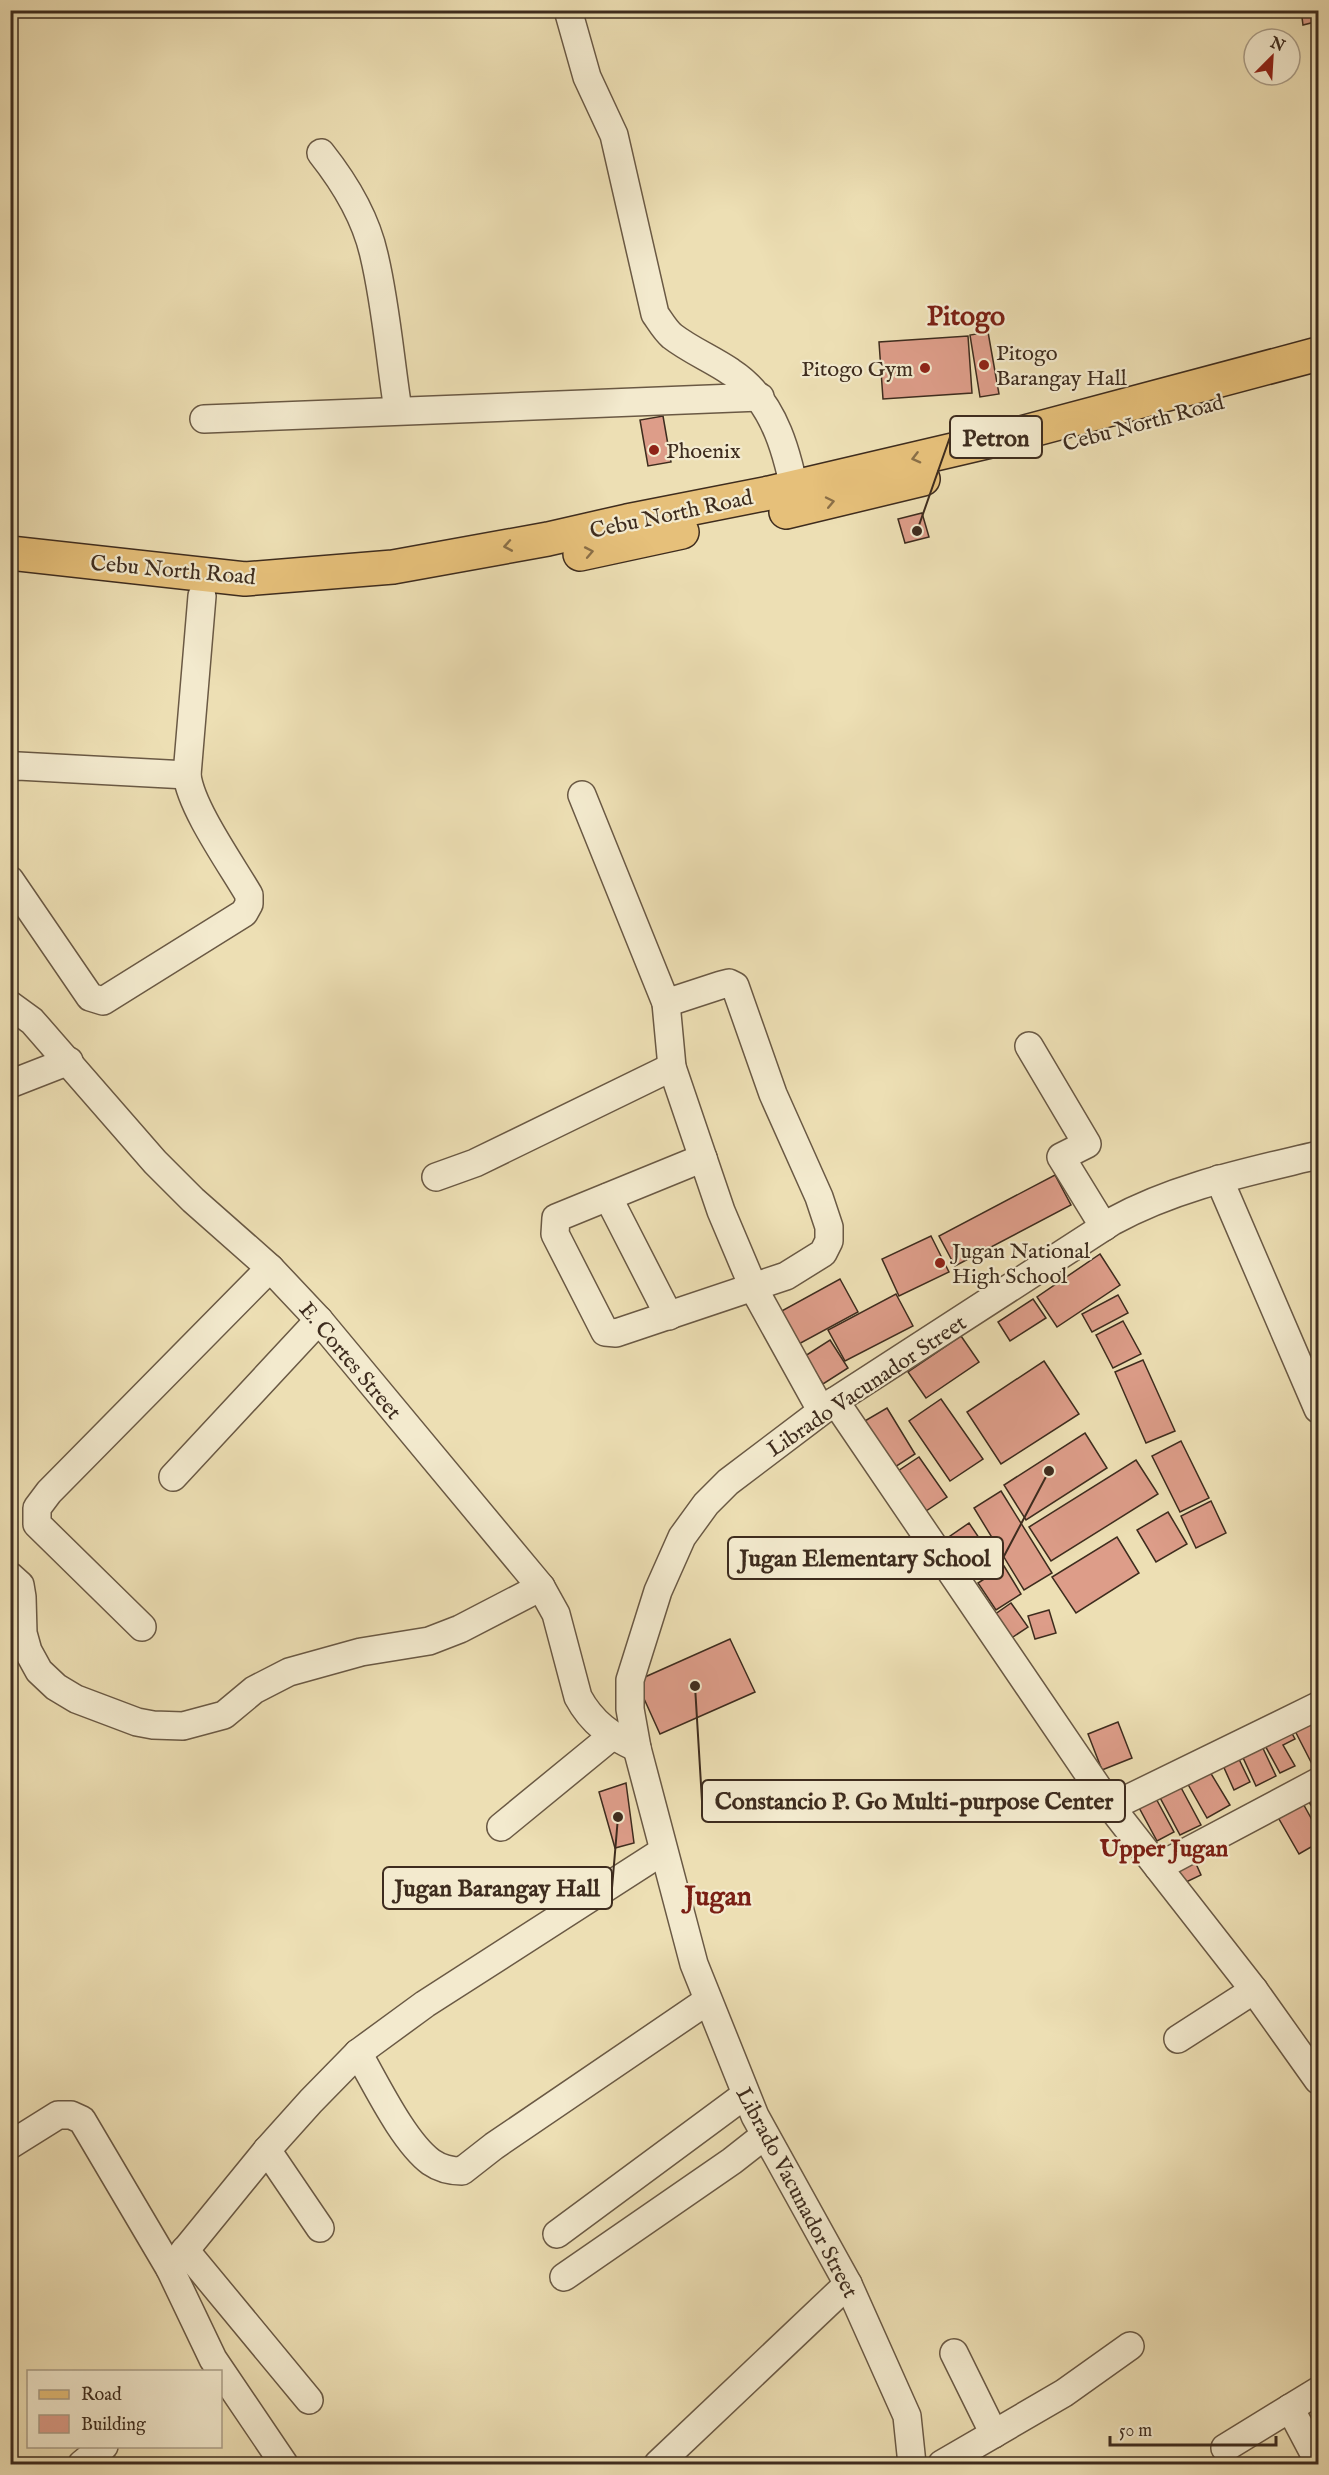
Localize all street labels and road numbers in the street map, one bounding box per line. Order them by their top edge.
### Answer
street label: Cebu North Road [1060,389,1227,459]
street label: Cebu North Road [587,484,756,546]
street label: Cebu North Road [89,550,257,592]
street label: E. Cortes Street [292,1297,407,1426]
street label: Librado Vacunador Street [762,1309,973,1464]
street label: Librado Vacunador Street [729,2083,864,2304]

